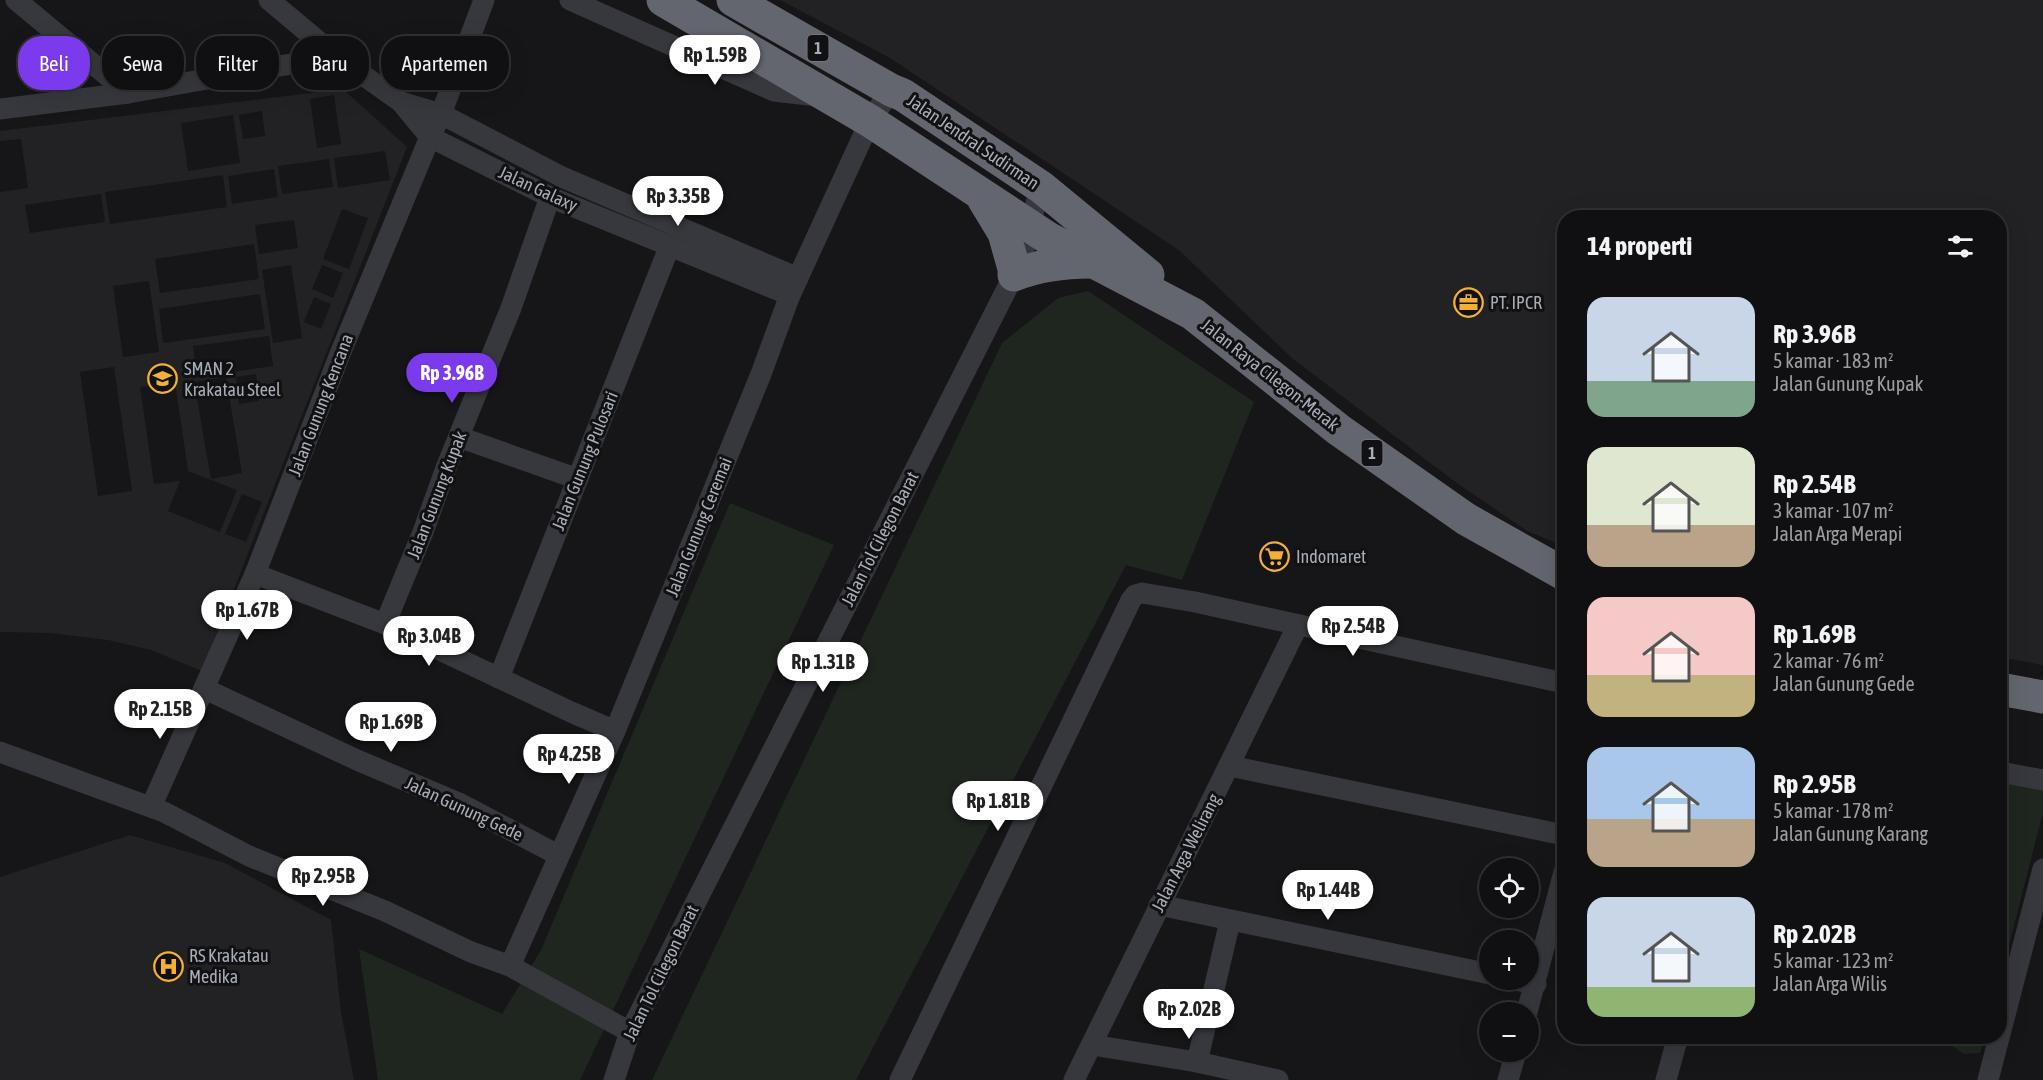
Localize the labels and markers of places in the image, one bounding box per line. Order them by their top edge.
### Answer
pin: Rp 1.59B [653,35,777,86]
pin: Rp 3.35B [616,176,740,227]
office icon: PT. IPCR [1453,287,1485,319]
place label: PT. IPCR [1490,292,1542,313]
pin: Rp 3.96B [390,353,514,404]
place label: SMAN 2 Krakatau Steel [184,358,281,400]
school or university icon: SMAN 2 Krakatau Steel [147,363,179,395]
supermarket icon: Indomaret [1259,541,1291,573]
place label: Indomaret [1296,546,1366,567]
pin: Rp 1.67B [185,590,309,641]
pin: Rp 2.54B [1291,606,1415,657]
pin: Rp 3.04B [367,616,491,667]
pin: Rp 1.31B [761,642,885,693]
pin: Rp 2.15B [98,689,222,740]
pin: Rp 1.69B [329,702,453,753]
pin: Rp 4.25B [507,734,631,785]
pin: Rp 1.81B [936,781,1060,832]
pin: Rp 2.95B [261,856,385,907]
pin: Rp 1.44B [1266,870,1390,921]
place label: RS Krakatau Medika [189,945,269,987]
hospital icon: RS Krakatau Medika [152,950,184,982]
pin: Rp 2.02B [1127,989,1251,1040]

